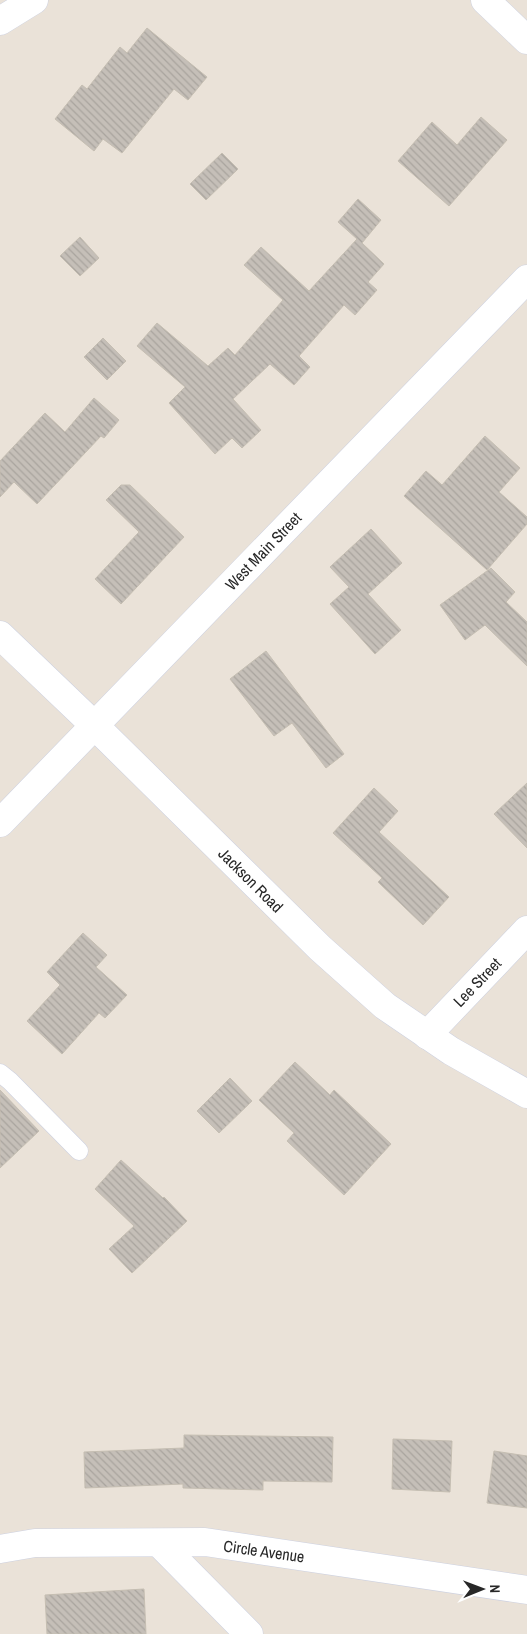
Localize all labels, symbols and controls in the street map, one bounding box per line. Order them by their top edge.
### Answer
street label: West Main Street [220,507,306,595]
street label: Jackson Road [214,843,288,917]
street label: Lee Street [448,952,506,1011]
street label: Circle Avenue [222,1534,306,1568]
north arrow [457,1564,507,1614]
text: N [486,1584,504,1593]

